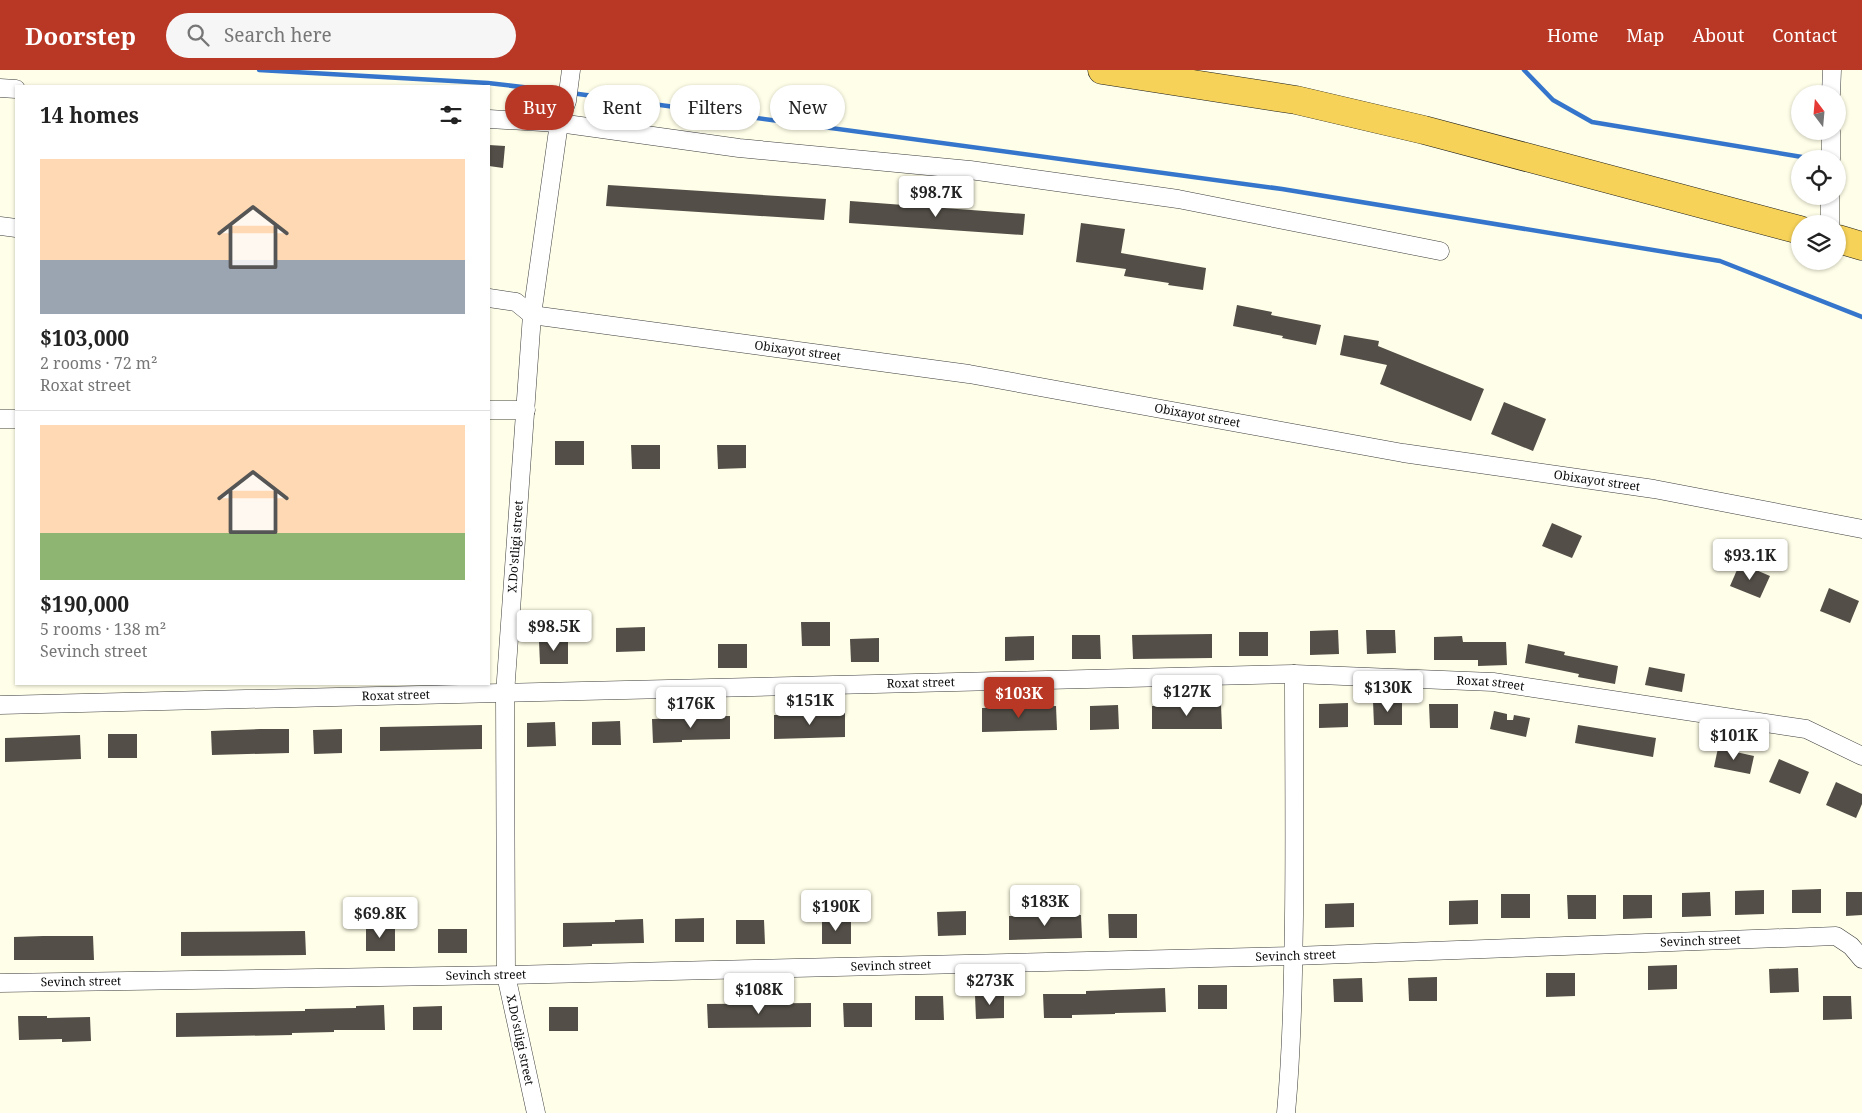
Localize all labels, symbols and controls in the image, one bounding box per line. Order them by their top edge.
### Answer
search box [166,13,516,58]
text: Doorstep [25,19,136,52]
icon: search [184,21,212,49]
text: Search here [224,22,332,48]
text: Home [1547,23,1598,47]
text: Map [1626,23,1664,47]
text: About [1692,23,1744,47]
text: Contact [1772,23,1837,47]
chip: Buy [505,85,574,130]
chip: Rent [584,85,660,130]
chip: Filters [670,85,760,130]
chip: New [770,85,845,130]
north arrow [1791,85,1846,140]
map controls [1791,85,1846,270]
text: 14 homes [40,101,139,129]
icon: filters [437,101,465,129]
button: locate [1791,150,1846,205]
pin: $98.7K [895,176,977,218]
text: $98.7K [910,181,962,203]
icon: home [208,192,298,282]
button: layers [1791,215,1846,270]
text: $103,000 [40,324,129,352]
street label: Obixayot street [753,336,842,365]
text: 2 rooms · 72 m² [40,352,157,374]
text: Roxat street [40,374,131,396]
street label: Obixayot street [1153,399,1242,431]
icon: home [208,457,298,547]
street label: Obixayot street [1553,466,1641,495]
street label: X.Do'stligi street [503,500,527,593]
pin: $93.1K [1709,538,1791,581]
text: $93.1K [1724,544,1776,566]
text: $190,000 [40,590,129,618]
pin: $98.5K [513,610,595,652]
text: $98.5K [528,615,580,637]
text: 5 rooms · 138 m² [40,618,166,640]
text: Sevinch street [40,640,147,662]
pin: $130K [1353,670,1423,713]
street label: Roxat street [1456,672,1526,695]
street label: Roxat street [886,673,955,692]
pin: $127K [1152,674,1222,717]
pin: $103K [984,676,1054,719]
text: $130K [1364,676,1412,698]
text: $127K [1163,680,1211,702]
text: $103K [995,682,1043,704]
pin: $151K [775,684,845,726]
street label: Roxat street [362,686,430,704]
pin: $176K [656,686,726,729]
text: $151K [786,689,834,711]
text: $176K [667,692,715,714]
pin: $101K [1699,718,1769,761]
text: $101K [1710,724,1758,746]
pin: $183K [1010,884,1080,927]
pin: $190K [801,890,871,932]
text: $183K [1021,890,1069,912]
text: $190K [812,895,860,917]
pin: $69.8K [339,896,421,939]
text: $69.8K [354,902,406,924]
street label: Sevinch street [1660,931,1741,950]
street label: Sevinch street [1255,945,1336,965]
street label: Sevinch street [850,956,931,975]
pin: $273K [955,964,1025,1006]
street label: Sevinch street [446,966,526,984]
text: $273K [966,969,1014,991]
street label: Sevinch street [41,972,121,990]
pin: $108K [724,972,794,1015]
text: $108K [735,978,783,1000]
street label: X.Do'stligi street [503,993,538,1087]

